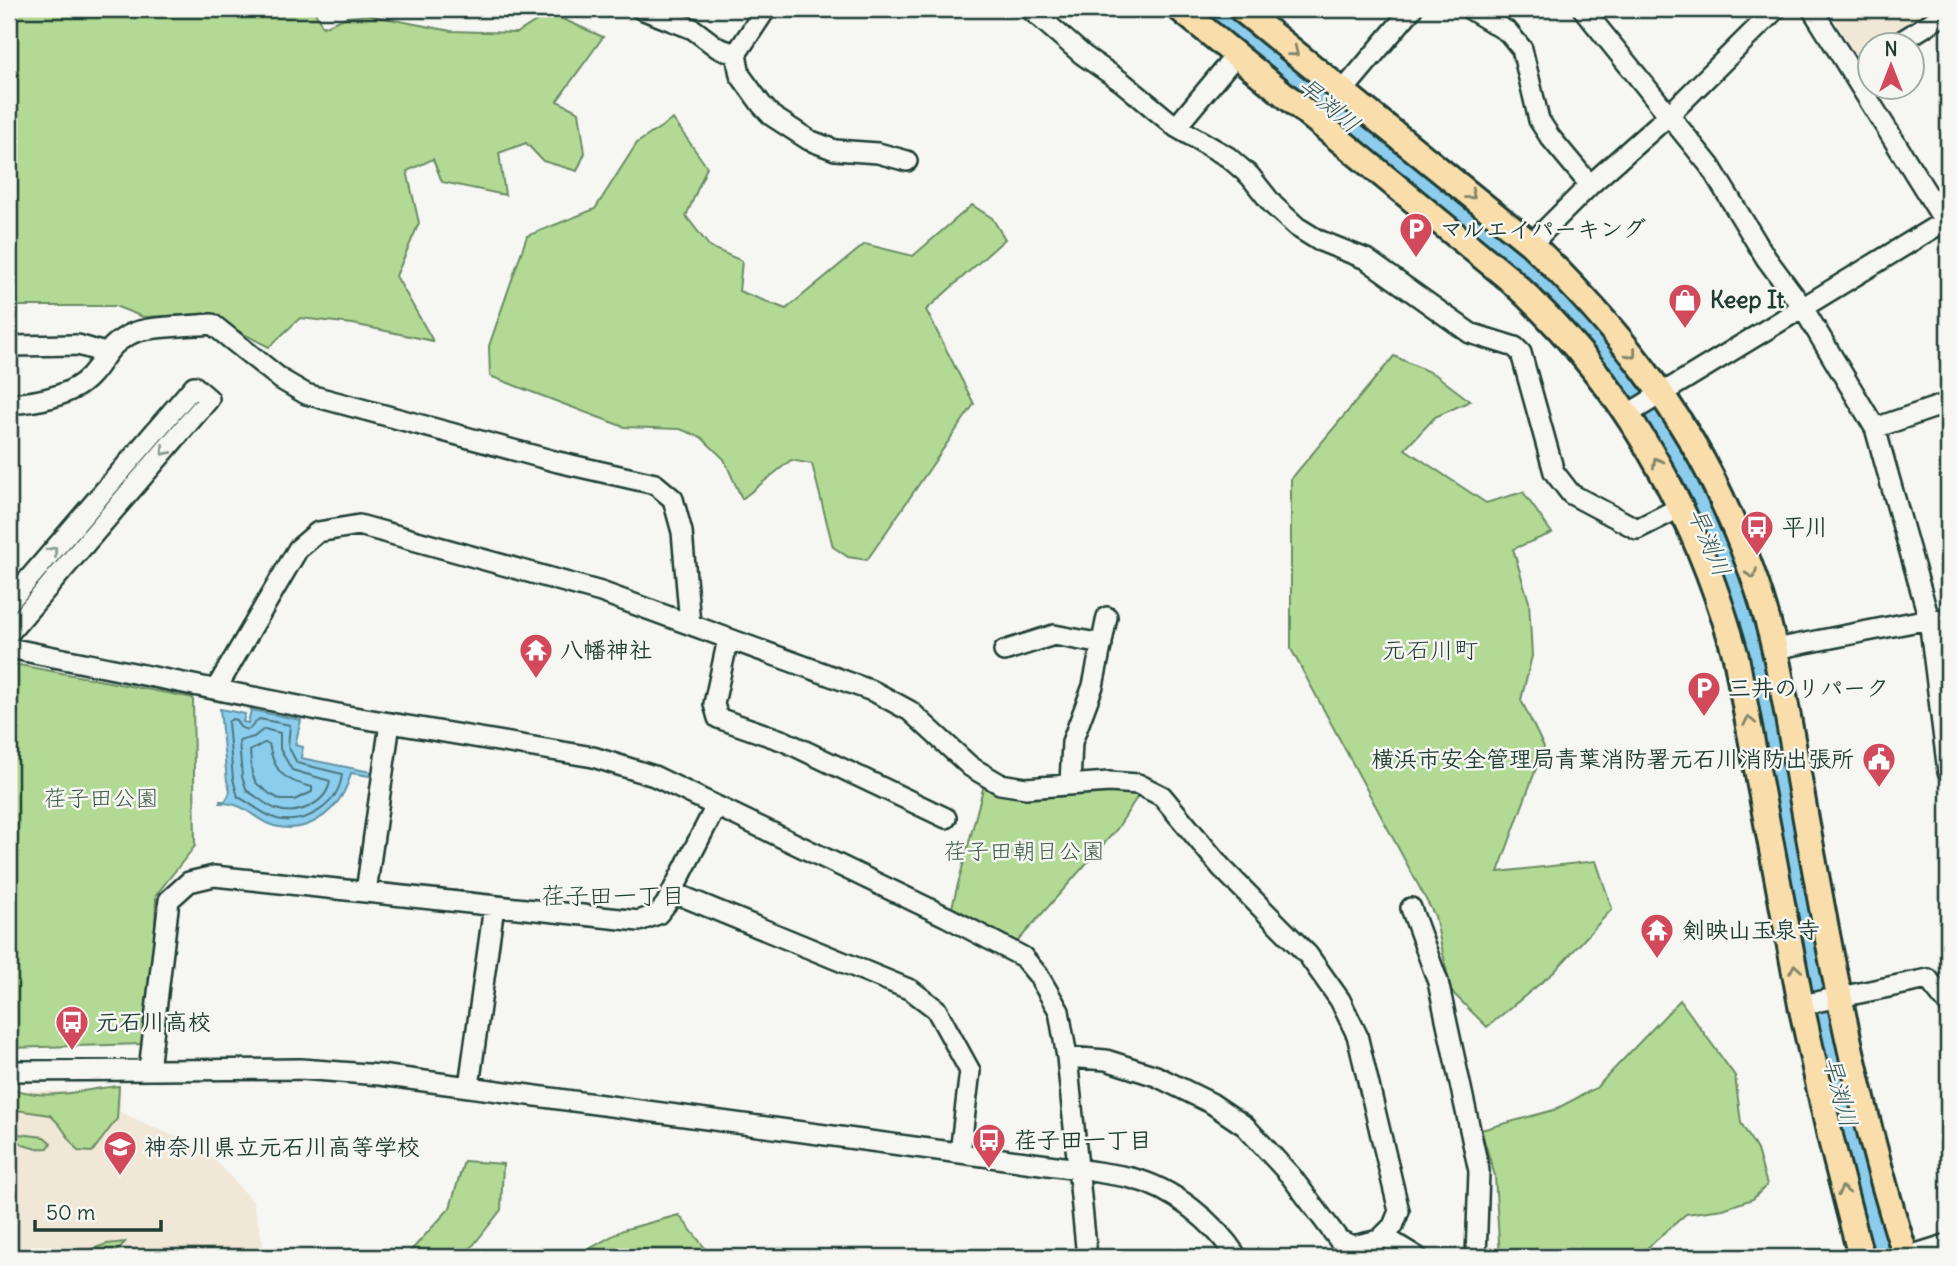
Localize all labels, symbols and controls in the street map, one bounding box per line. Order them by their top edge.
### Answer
north arrow [1856,32,1926,102]
text: N [1884,37,1898,61]
one-way arrow [1286,43,1298,56]
water label: 早渕川 [1292,70,1367,139]
one-way arrow [1463,186,1475,199]
parking icon: マルエイパーキング [1397,210,1435,259]
place label: マルエイパーキング [1440,214,1646,243]
shop icon: Keep It [1666,281,1704,330]
place label: Keep It [1710,285,1784,314]
one-way arrow [1624,346,1636,359]
one-way arrow [161,443,173,456]
one-way arrow [1652,457,1665,469]
water label: 早渕川 [1682,503,1738,581]
bus stop icon: 平川 [1738,508,1776,557]
place label: 平川 [1782,512,1828,541]
one-way arrow [45,546,57,559]
one-way arrow [1743,568,1757,580]
temple icon: 八幡神社 [517,631,555,680]
district label: 元石川町 [1382,634,1478,664]
place label: 八幡神社 [560,635,652,664]
parking icon: 三井のリパーク [1685,669,1723,718]
place label: 三井のリパーク [1728,673,1889,702]
one-way arrow [1742,715,1757,727]
public building icon: 横浜市安全管理局青葉消防署元石川消防出張所 [1860,740,1898,789]
place label: 横浜市安全管理局青葉消防署元石川消防出張所 [1371,744,1854,773]
park label: 荏子田公園 [44,783,159,812]
park label: 荏子田朝日公園 [944,836,1105,865]
district label: 荏子田一丁目 [541,880,685,910]
temple icon: 剣映山玉泉寺 [1638,911,1676,960]
place label: 剣映山玉泉寺 [1682,915,1820,944]
one-way arrow [1788,963,1803,975]
bus stop icon: 元石川高校 [53,1003,91,1052]
place label: 元石川高校 [96,1007,211,1036]
water label: 早渕川 [1817,1053,1865,1130]
bus stop icon: 荏子田一丁目 [970,1121,1008,1170]
place label: 荏子田一丁目 [1014,1125,1152,1154]
school or university icon: 神奈川県立元石川高等学校 [101,1128,139,1177]
place label: 神奈川県立元石川高等学校 [144,1132,420,1161]
one-way arrow [1837,1185,1851,1197]
scale bar [35,1189,161,1233]
text: 50 m [46,1199,95,1226]

